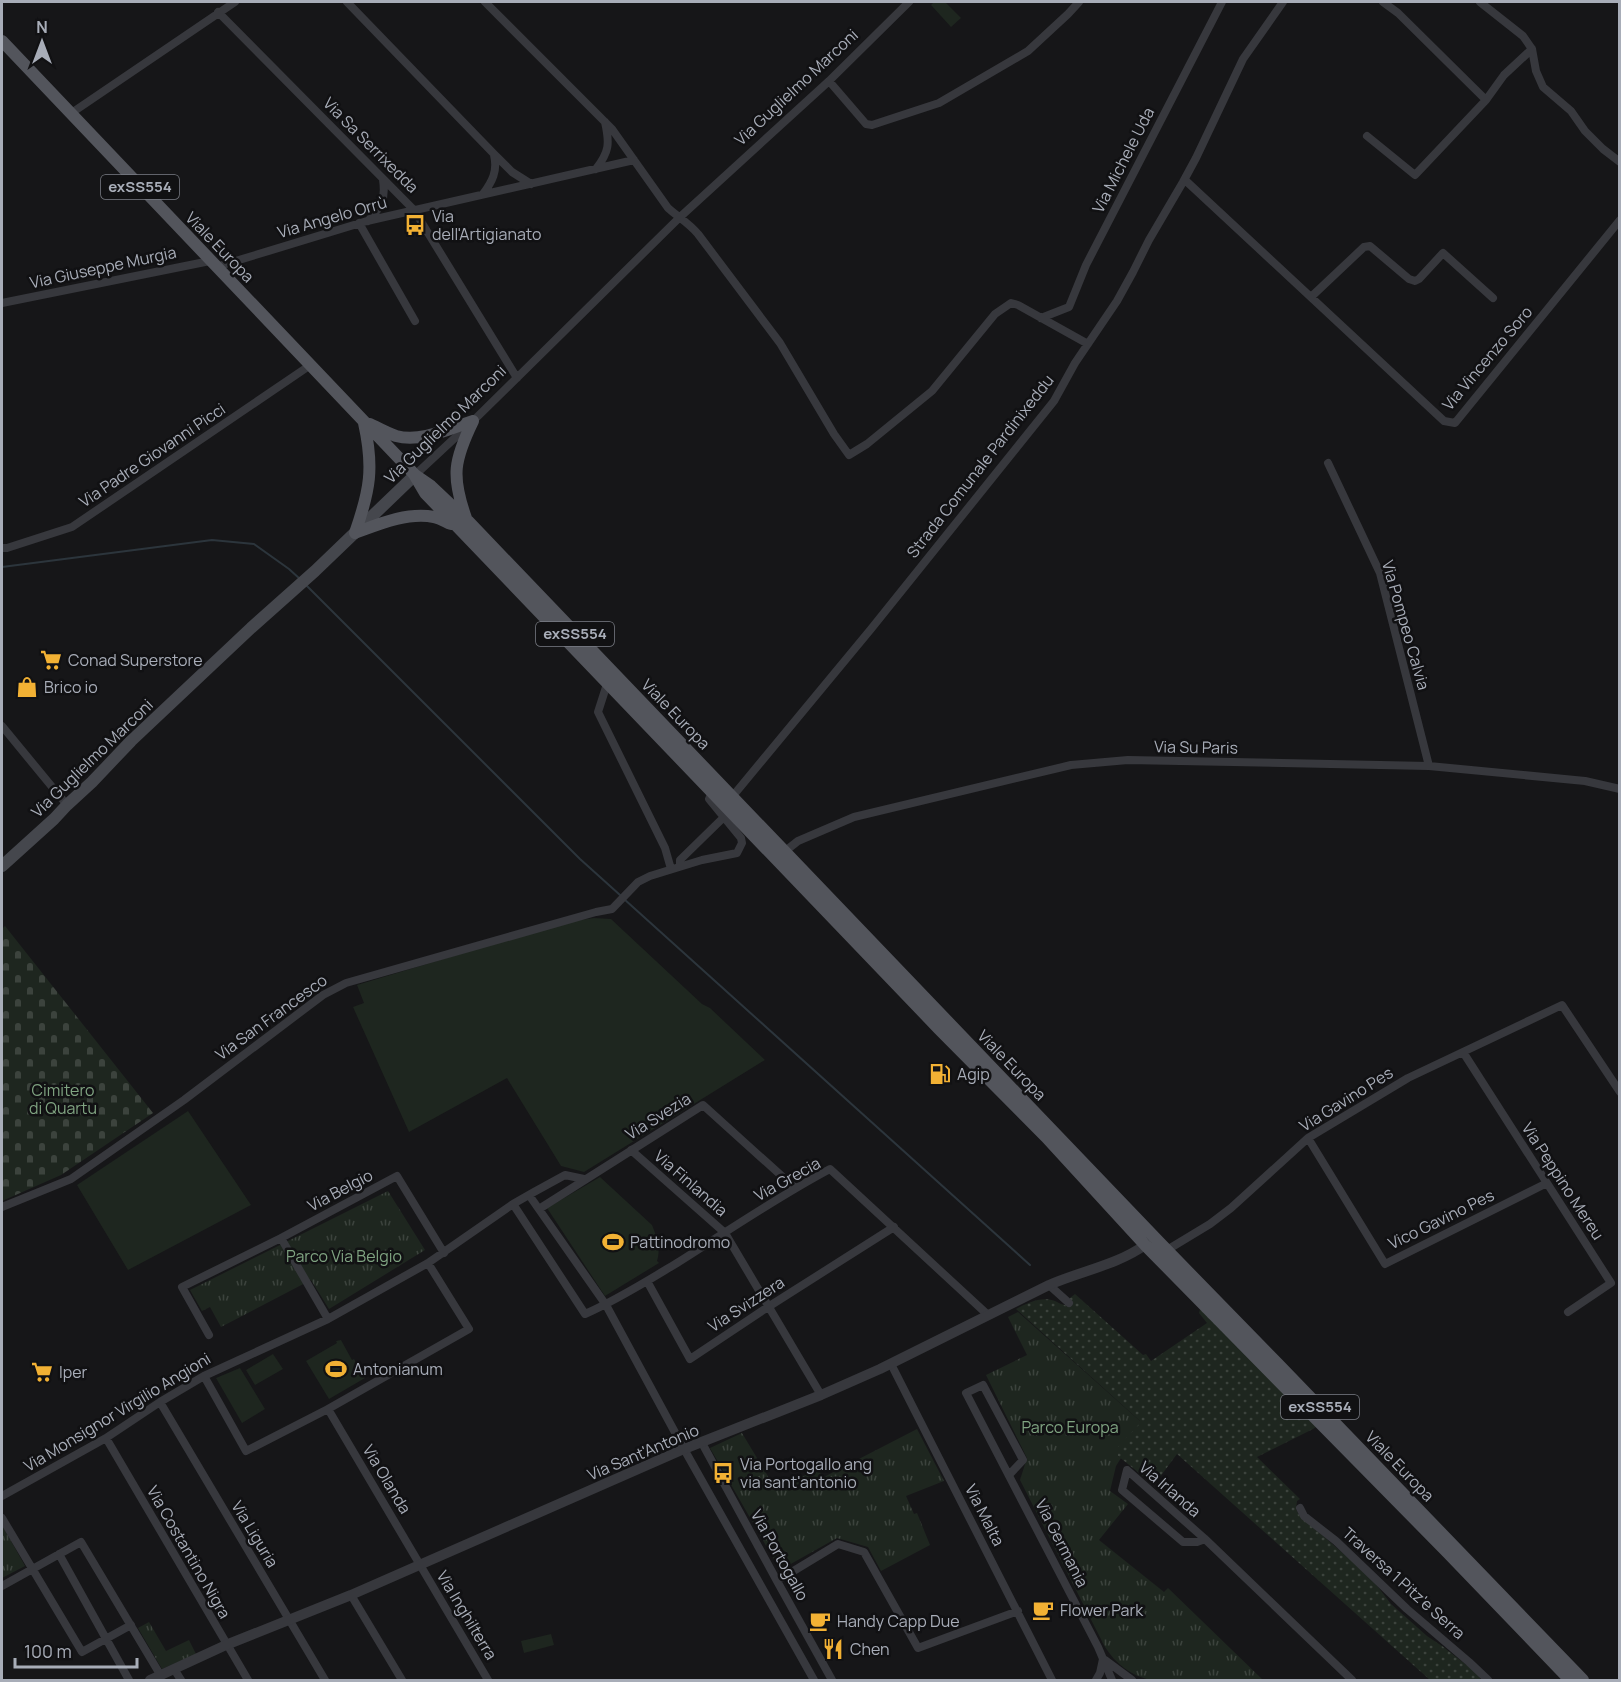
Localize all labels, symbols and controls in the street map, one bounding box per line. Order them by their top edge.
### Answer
north arrow [12,12,72,72]
text: N [36,16,48,38]
street label: Via Guglielmo Marconi [729,24,863,150]
street label: Via Sa Serrixedda [318,92,424,198]
street label: Via Michele Uda [1087,103,1159,217]
road number: exSS554 [101,175,179,199]
street label: Via Angelo Orrù [275,191,389,243]
place label: Via dell'Artigianato [432,205,541,245]
street label: Viale Europa [181,207,259,287]
bus stop icon: Via dell'Artigianato [403,213,427,237]
street label: Via Giuseppe Murgia [28,241,178,293]
street label: Via Vincenzo Soro [1437,301,1537,415]
street label: Via Guglielmo Marconi [379,360,511,488]
street label: Strada Comunale Pardinixeddu [901,370,1059,562]
street label: Via Padre Giovanni Picci [75,398,229,512]
street label: Via Pompeo Calvia [1377,558,1435,692]
road number: exSS554 [536,622,614,646]
supermarket icon: Conad Superstore [39,648,63,672]
place label: Conad Superstore [68,649,203,671]
street label: Viale Europa [637,674,715,754]
shop icon: Brico io [15,675,39,699]
place label: Brico io [44,676,98,698]
street label: Via Guglielmo Marconi [26,694,158,822]
street label: Via Su Paris [1154,735,1238,759]
street label: Via San Francesco [211,969,331,1065]
street label: Viale Europa [973,1025,1051,1105]
street label: Via Gavino Pes [1295,1061,1397,1137]
fuel station icon: Agip [928,1062,952,1086]
place label: Agip [957,1063,990,1085]
park label: Cimitero di Quartu [29,1079,97,1119]
street label: Via Svezia [621,1087,695,1145]
street label: Via Peppino Mereu [1517,1118,1609,1244]
street label: Via Finlandia [650,1145,732,1221]
street label: Via Grecia [750,1152,824,1206]
street label: Via Belgio [304,1164,376,1216]
street label: Vico Gavino Pes [1384,1184,1498,1254]
sports icon: Pattinodromo [601,1230,625,1254]
place label: Pattinodromo [630,1231,730,1253]
park label: Parco Via Belgio [286,1245,402,1267]
street label: Via Svizzera [704,1271,788,1337]
street label: Via Monsignor Virgilio Angioni [19,1347,215,1477]
sports icon: Antonianum [324,1357,348,1381]
place label: Antonianum [353,1358,443,1380]
supermarket icon: Iper [30,1360,54,1384]
place label: Iper [59,1361,88,1383]
road number: exSS554 [1281,1395,1359,1419]
park label: Parco Europa [1021,1416,1119,1438]
street label: Via Sant'Antonio [584,1419,702,1485]
street label: Viale Europa [1361,1426,1439,1506]
street label: Via Olanda [358,1440,416,1518]
place label: Via Portogallo ang via sant'antonio [740,1453,872,1493]
street label: Via Irlanda [1134,1456,1206,1522]
bus stop icon: Via Portogallo ang via sant'antonio [711,1461,735,1485]
street label: Via Malta [960,1480,1010,1550]
street label: Via Costantino Nigra [142,1482,236,1622]
street label: Via Germania [1030,1495,1094,1591]
street label: Via Liguria [226,1496,284,1572]
street label: Via Portogallo [746,1506,814,1604]
street label: Traversa 1 Pitz'e Serra [1338,1522,1470,1644]
street label: Via Inghilterra [432,1566,502,1664]
cafe icon: Flower Park [1031,1598,1055,1622]
place label: Flower Park [1060,1599,1144,1621]
cafe icon: Handy Capp Due [808,1609,832,1633]
place label: Handy Capp Due [837,1610,960,1632]
scale bar [15,1631,136,1669]
restaurant icon: Chen [821,1637,845,1661]
place label: Chen [850,1638,890,1660]
text: 100 m [24,1639,72,1663]

